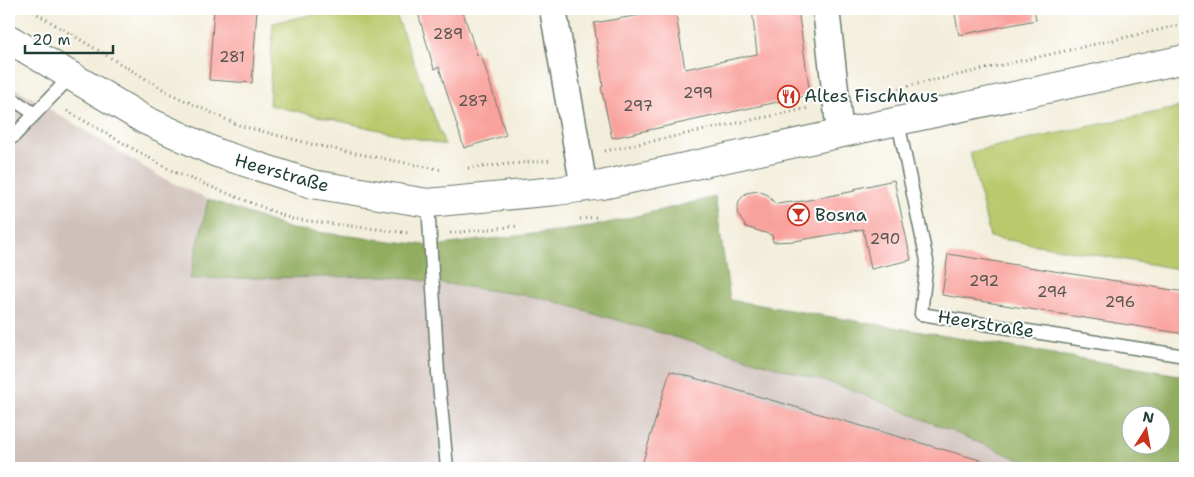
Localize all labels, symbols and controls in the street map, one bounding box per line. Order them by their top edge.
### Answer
scale bar [25,22,112,54]
house number: 289 [433,24,463,44]
text: 20 m [32,30,71,50]
house number: 281 [219,47,245,67]
house number: 299 [683,83,713,103]
restaurant icon: Altes Fischhaus [776,84,800,108]
place label: Altes Fischhaus [804,84,939,108]
house number: 287 [458,91,488,111]
house number: 297 [623,96,653,116]
street label: Heerstraße [232,148,332,198]
bar icon: Bosna [787,203,811,227]
place label: Bosna [815,203,867,227]
house number: 290 [870,229,900,249]
house number: 292 [969,271,999,291]
house number: 294 [1037,282,1067,302]
house number: 296 [1105,292,1135,312]
street label: Heerstraße [936,305,1036,343]
north arrow [1122,404,1172,454]
text: N [1141,407,1156,427]

